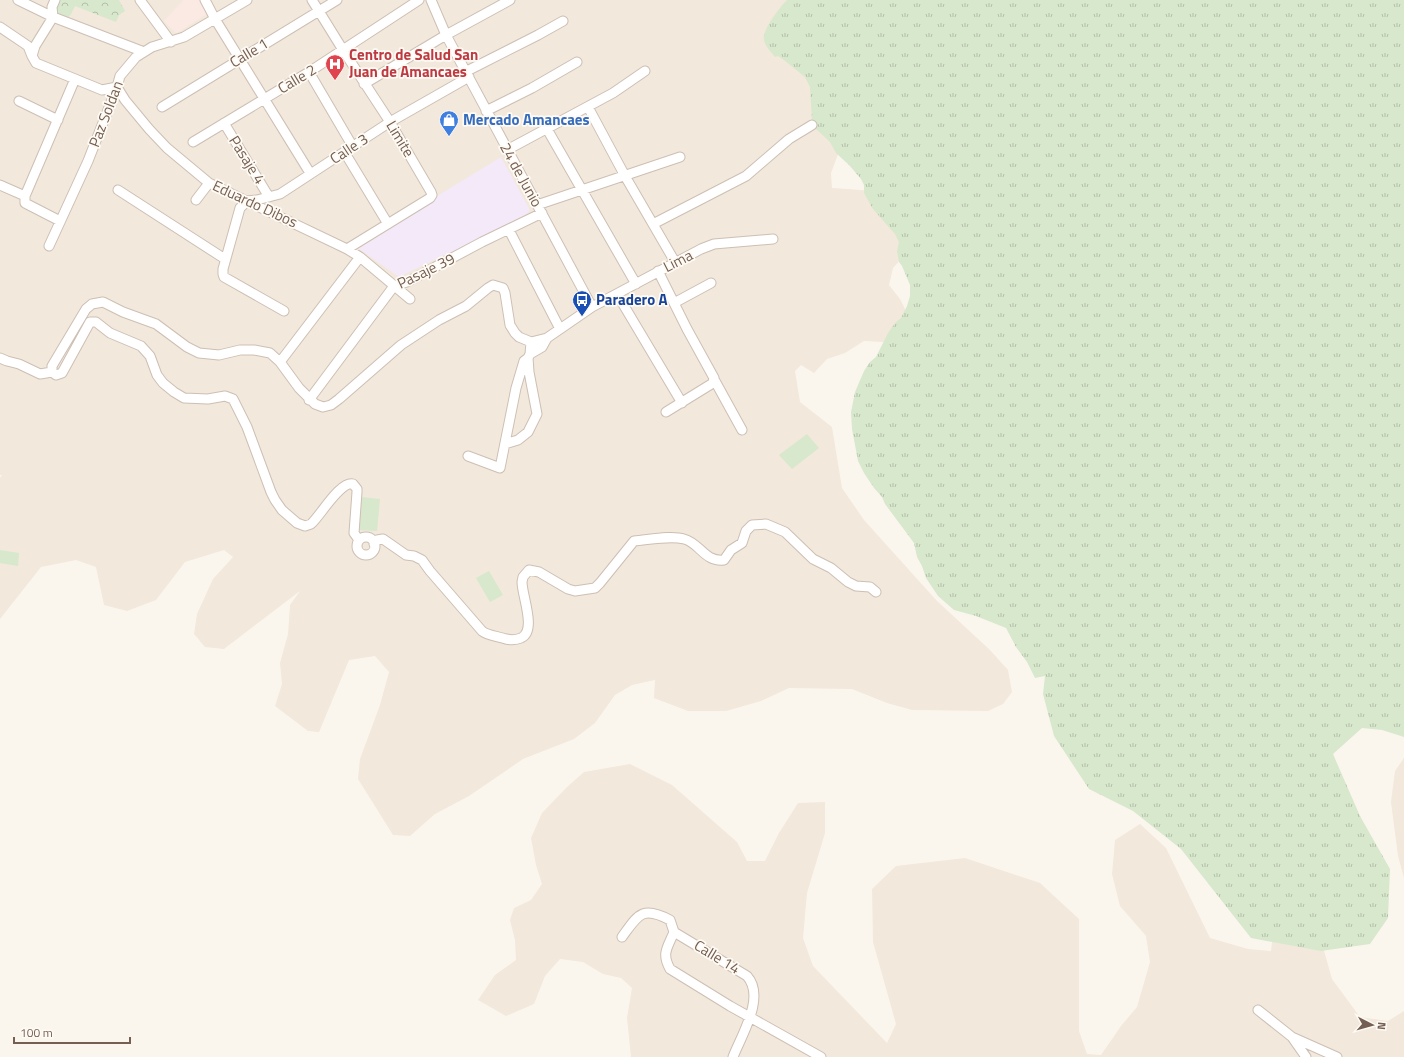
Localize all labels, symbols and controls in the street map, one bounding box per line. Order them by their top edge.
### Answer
street label: Calle 1 [225,32,273,73]
place label: Centro de Salud San Juan de Amancaes [349,43,478,83]
hospital icon: Centro de Salud San Juan de Amancaes [324,53,346,81]
street label: Calle 2 [273,58,321,99]
street label: Paz Soldan [82,77,129,150]
place label: Mercado Amancaes [463,108,590,131]
shop icon: Mercado Amancaes [438,109,460,137]
street label: Limite [380,116,420,161]
street label: Calle 3 [325,128,373,170]
street label: Pasaje 4 [224,131,271,188]
street label: 24 de Junio [494,138,549,211]
street label: Eduardo Dibos [209,174,302,233]
street label: Lima [659,243,697,278]
street label: Pasaje 39 [393,247,459,294]
place label: Paradero A [596,288,667,311]
bus stop icon: Paradero A [571,289,593,317]
street label: Calle 14 [690,934,745,979]
north arrow [1352,1005,1392,1045]
scale bar [14,1019,130,1045]
text: N [1374,1021,1390,1031]
text: 100 m [20,1023,53,1042]

